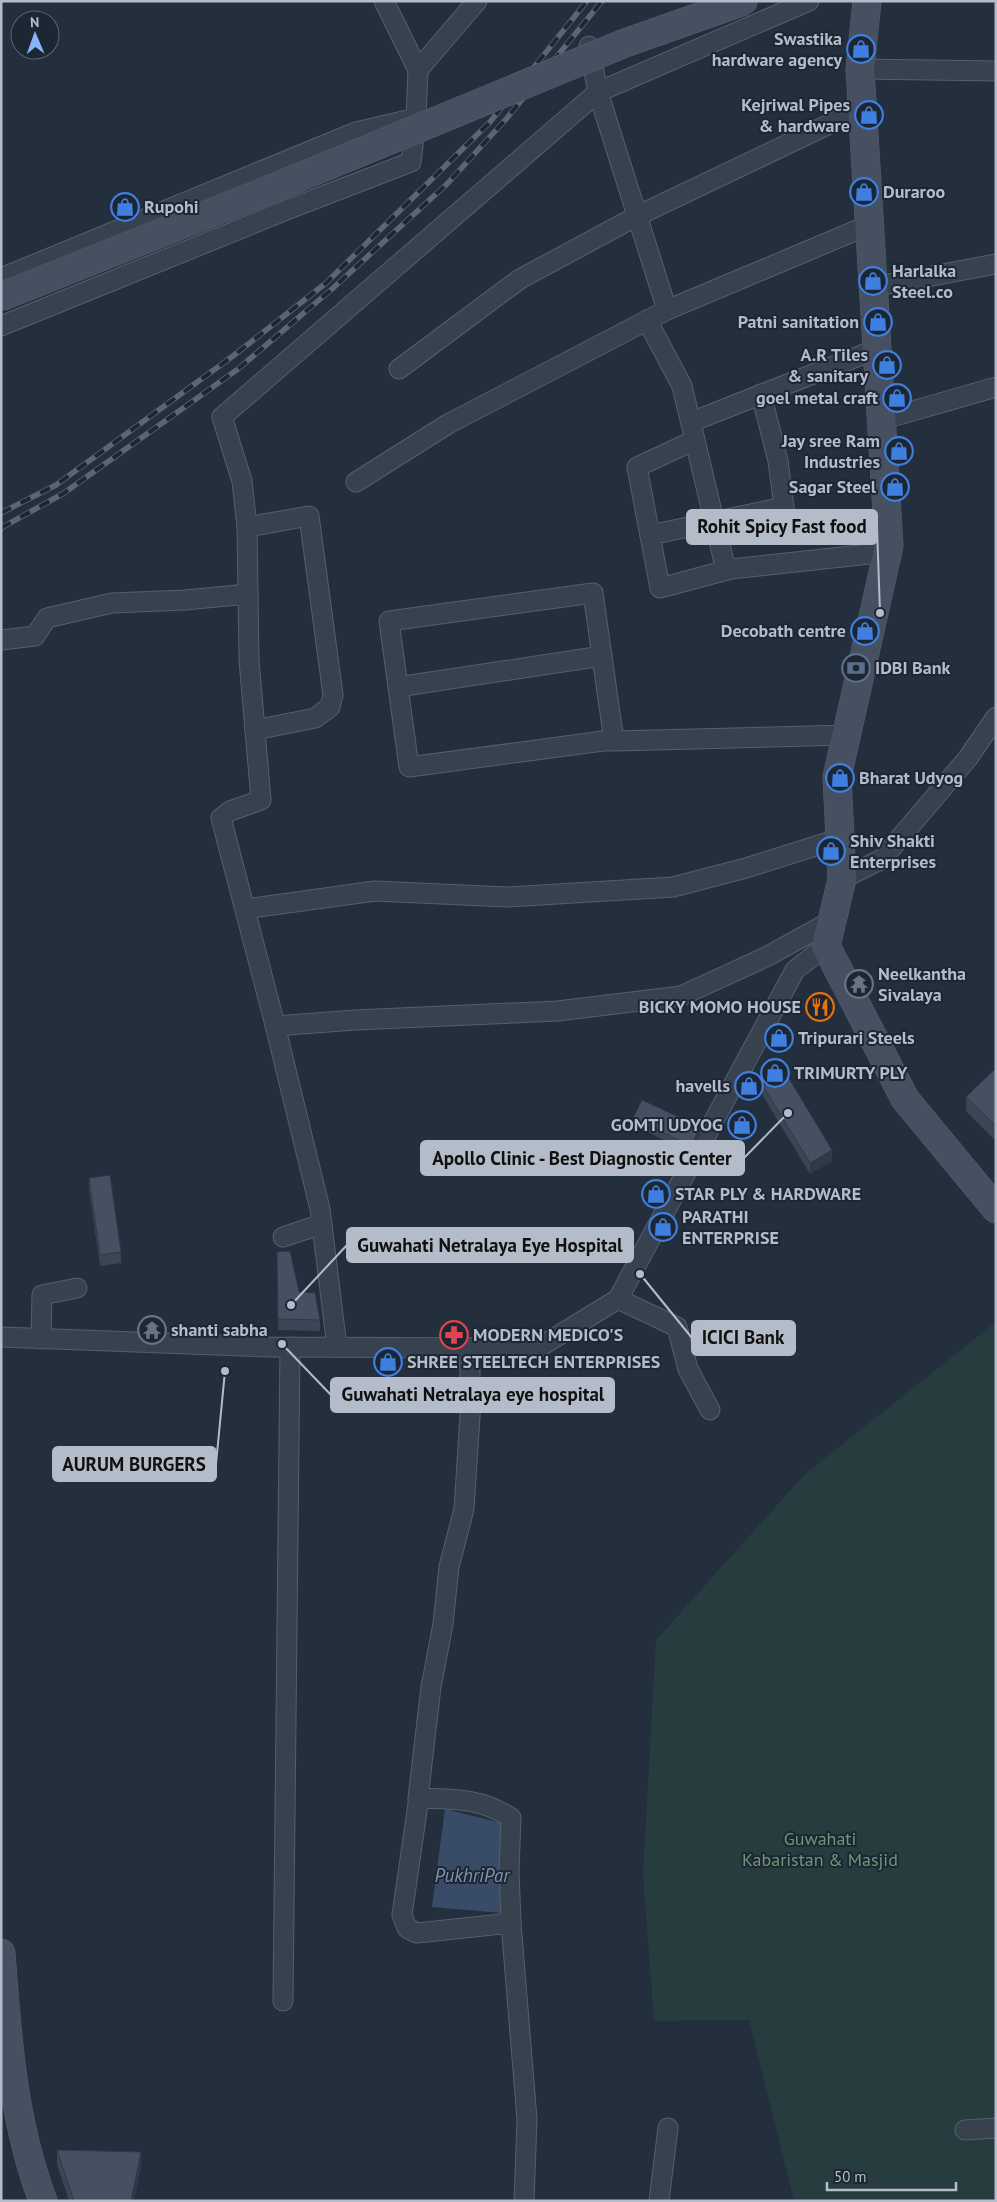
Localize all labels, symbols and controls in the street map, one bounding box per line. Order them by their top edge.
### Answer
north arrow [10,10,60,60]
text: N [30,13,39,31]
place label: Swastika hardware agency [712,27,842,71]
shop icon: Swastika hardware agency [846,34,876,64]
place label: Kejriwal Pipes & hardware [741,93,850,137]
shop icon: Kejriwal Pipes & hardware [854,100,884,130]
shop icon: Duraroo [849,177,879,207]
place label: Duraroo [883,180,946,203]
shop icon: Rupohi [110,192,140,222]
place label: Rupohi [144,195,199,218]
place label: Harlalka Steel.co [892,259,956,303]
shop icon: Harlalka Steel.co [858,266,888,296]
shop icon: Patni sanitation [863,307,893,337]
place label: Patni sanitation [738,310,859,333]
place label: A.R Tiles & sanitary [787,343,868,387]
shop icon: A.R Tiles & sanitary [872,350,902,380]
shop icon: goel metal craft [882,383,912,413]
place label: goel metal craft [756,386,879,409]
place label: Jay sree Ram Industries [781,429,880,473]
shop icon: Jay sree Ram Industries [884,436,914,466]
shop icon: Sagar Steel [880,472,910,502]
place label: Sagar Steel [789,475,877,498]
callout: Rohit Spicy Fast food [687,510,877,544]
text: Rohit Spicy Fast food [697,514,867,538]
shop icon: Decobath centre [850,616,880,646]
place label: Decobath centre [721,619,846,642]
bank icon: IDBI Bank [841,653,871,683]
place label: IDBI Bank [875,656,950,679]
shop icon: Bharat Udyog [825,763,855,793]
place label: Bharat Udyog [859,766,963,789]
place label: Shiv Shakti Enterprises [850,829,936,873]
shop icon: Shiv Shakti Enterprises [816,836,846,866]
place label: Neelkantha Sivalaya [878,962,966,1006]
temple icon: Neelkantha Sivalaya [844,969,874,999]
restaurant icon: BICKY MOMO HOUSE [805,992,835,1022]
place label: BICKY MOMO HOUSE [639,995,801,1018]
shop icon: Tripurari Steels [764,1023,794,1053]
place label: Tripurari Steels [798,1026,915,1049]
shop icon: TRIMURTY PLY [760,1058,790,1088]
place label: TRIMURTY PLY [794,1061,908,1084]
shop icon: havells [734,1071,764,1101]
place label: havells [675,1074,730,1097]
shop icon: GOMTI UDYOG [727,1110,757,1140]
place label: GOMTI UDYOG [611,1113,723,1136]
callout: Apollo Clinic - Best Diagnostic Center [421,1141,744,1175]
text: Apollo Clinic - Best Diagnostic Center [432,1146,732,1170]
shop icon: STAR PLY & HARDWARE [641,1179,671,1209]
place label: STAR PLY & HARDWARE [675,1182,861,1205]
place label: PARATHI ENTERPRISE [682,1205,779,1249]
shop icon: PARATHI ENTERPRISE [648,1212,678,1242]
callout: Guwahati Netralaya Eye Hospital [347,1228,633,1262]
text: Guwahati Netralaya Eye Hospital [357,1233,623,1257]
temple icon: shanti sabha [137,1315,167,1345]
place label: shanti sabha [171,1318,268,1341]
pharmacy icon: MODERN MEDICO'S [439,1320,469,1350]
callout: ICICI Bank [692,1321,795,1355]
place label: MODERN MEDICO'S [473,1323,623,1346]
text: ICICI Bank [702,1325,785,1349]
shop icon: SHREE STEELTECH ENTERPRISES [373,1347,403,1377]
place label: SHREE STEELTECH ENTERPRISES [407,1350,660,1373]
callout: Guwahati Netralaya eye hospital [331,1378,614,1412]
text: Guwahati Netralaya eye hospital [342,1382,605,1406]
callout: AURUM BURGERS [53,1447,216,1481]
text: AURUM BURGERS [62,1452,206,1476]
park label: Guwahati Kabaristan & Masjid [742,1827,898,1871]
water label: PukhriPar [434,1863,511,1887]
scale bar [827,2160,956,2192]
text: 50 m [834,2167,867,2186]

